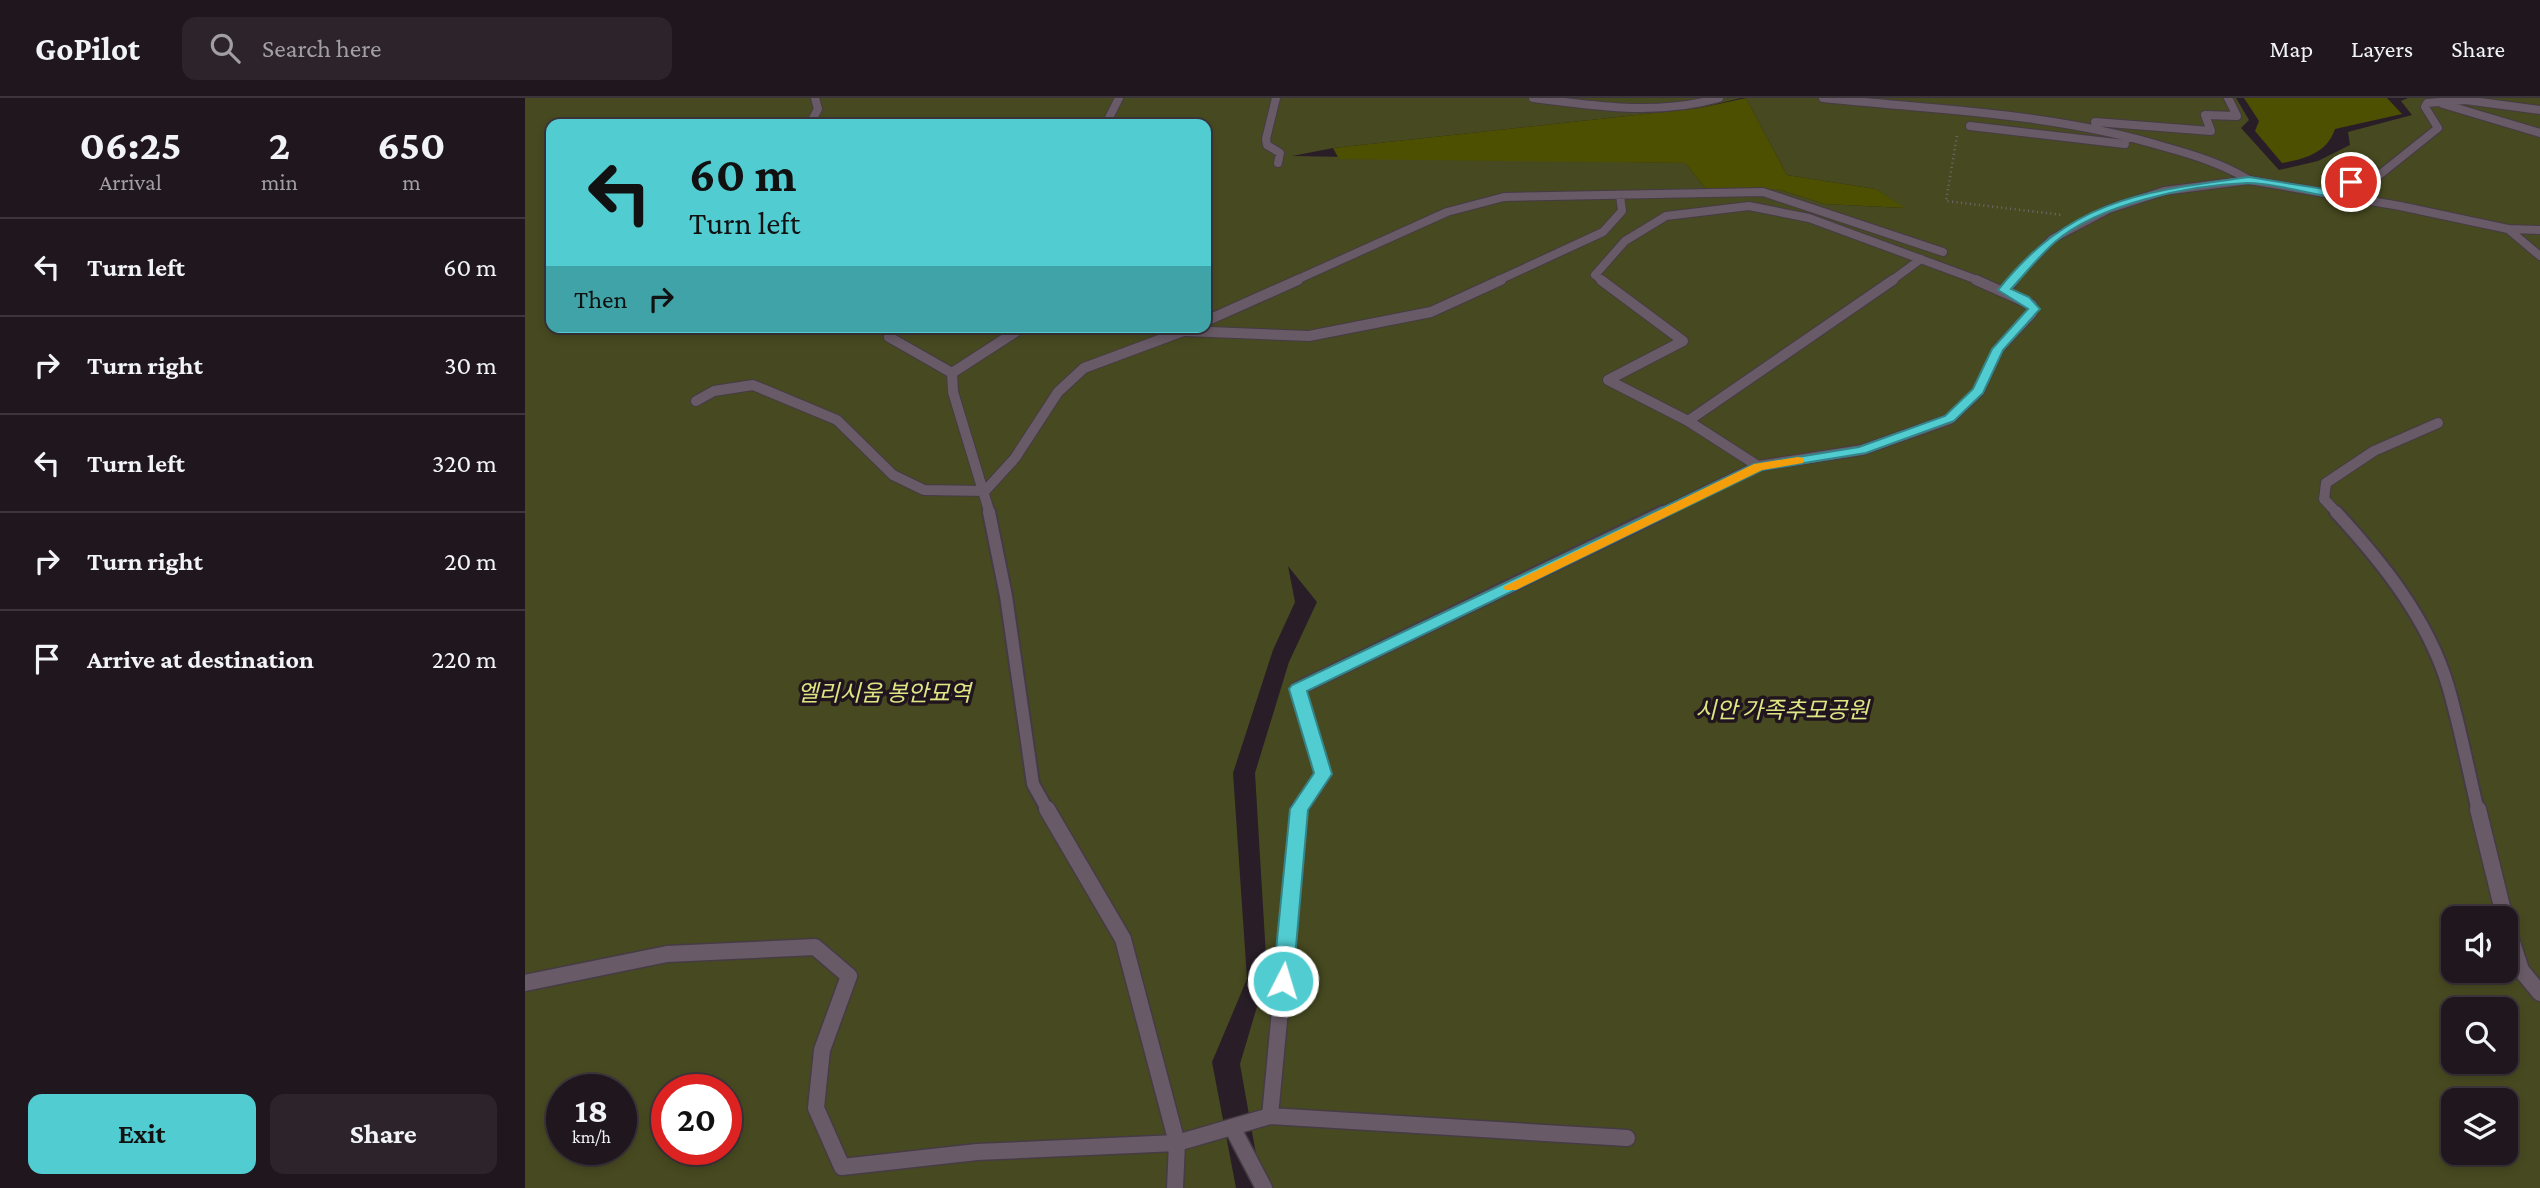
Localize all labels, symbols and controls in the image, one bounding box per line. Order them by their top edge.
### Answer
search box [182,17,672,80]
icon: search [206,29,244,67]
text: GoPilot [35,30,140,67]
text: Search here [262,34,381,63]
text: Map [2269,35,2313,62]
text: Layers [2351,35,2413,62]
text: Share [2451,35,2505,62]
text: 06:25 [79,121,182,168]
text: 2 [269,121,290,168]
text: 650 [377,121,446,168]
icon: left [574,147,665,238]
text: 60 m [689,147,796,202]
pin [2321,152,2381,212]
icon: arrive [2332,163,2370,201]
text: Arrival [99,169,162,195]
text: min [261,169,298,195]
text: m [402,169,421,195]
text: Turn left [689,205,800,241]
icon: left [28,248,66,286]
text: Turn left [87,253,185,282]
text: 60 m [443,253,497,282]
icon: right [642,280,680,318]
text: Then [574,285,628,314]
icon: right [28,346,66,384]
text: Turn right [87,351,203,380]
text: 30 m [444,351,497,380]
icon: left [28,444,66,482]
text: Turn left [87,449,185,478]
text: 320 m [432,449,497,478]
icon: right [28,542,66,580]
text: Turn right [87,547,203,576]
text: 20 m [444,547,497,576]
icon: arrive [28,640,66,678]
text: Arrive at destination [87,645,314,674]
text: 220 m [432,645,497,674]
park label: 엘리시움 봉안묘역 [797,680,974,706]
park label: 시안 가족추모공원 [1695,697,1871,723]
map controls [2441,906,2518,1165]
button: sound [2441,906,2518,983]
position arrow [1246,944,1320,1018]
button: search [2441,997,2518,1074]
speed limit sign: 20 [651,1074,742,1165]
button: layers [2441,1088,2518,1165]
text: 18 [575,1091,608,1130]
button: Exit [28,1094,256,1174]
button: Share [270,1094,497,1174]
text: km/h [572,1127,611,1147]

